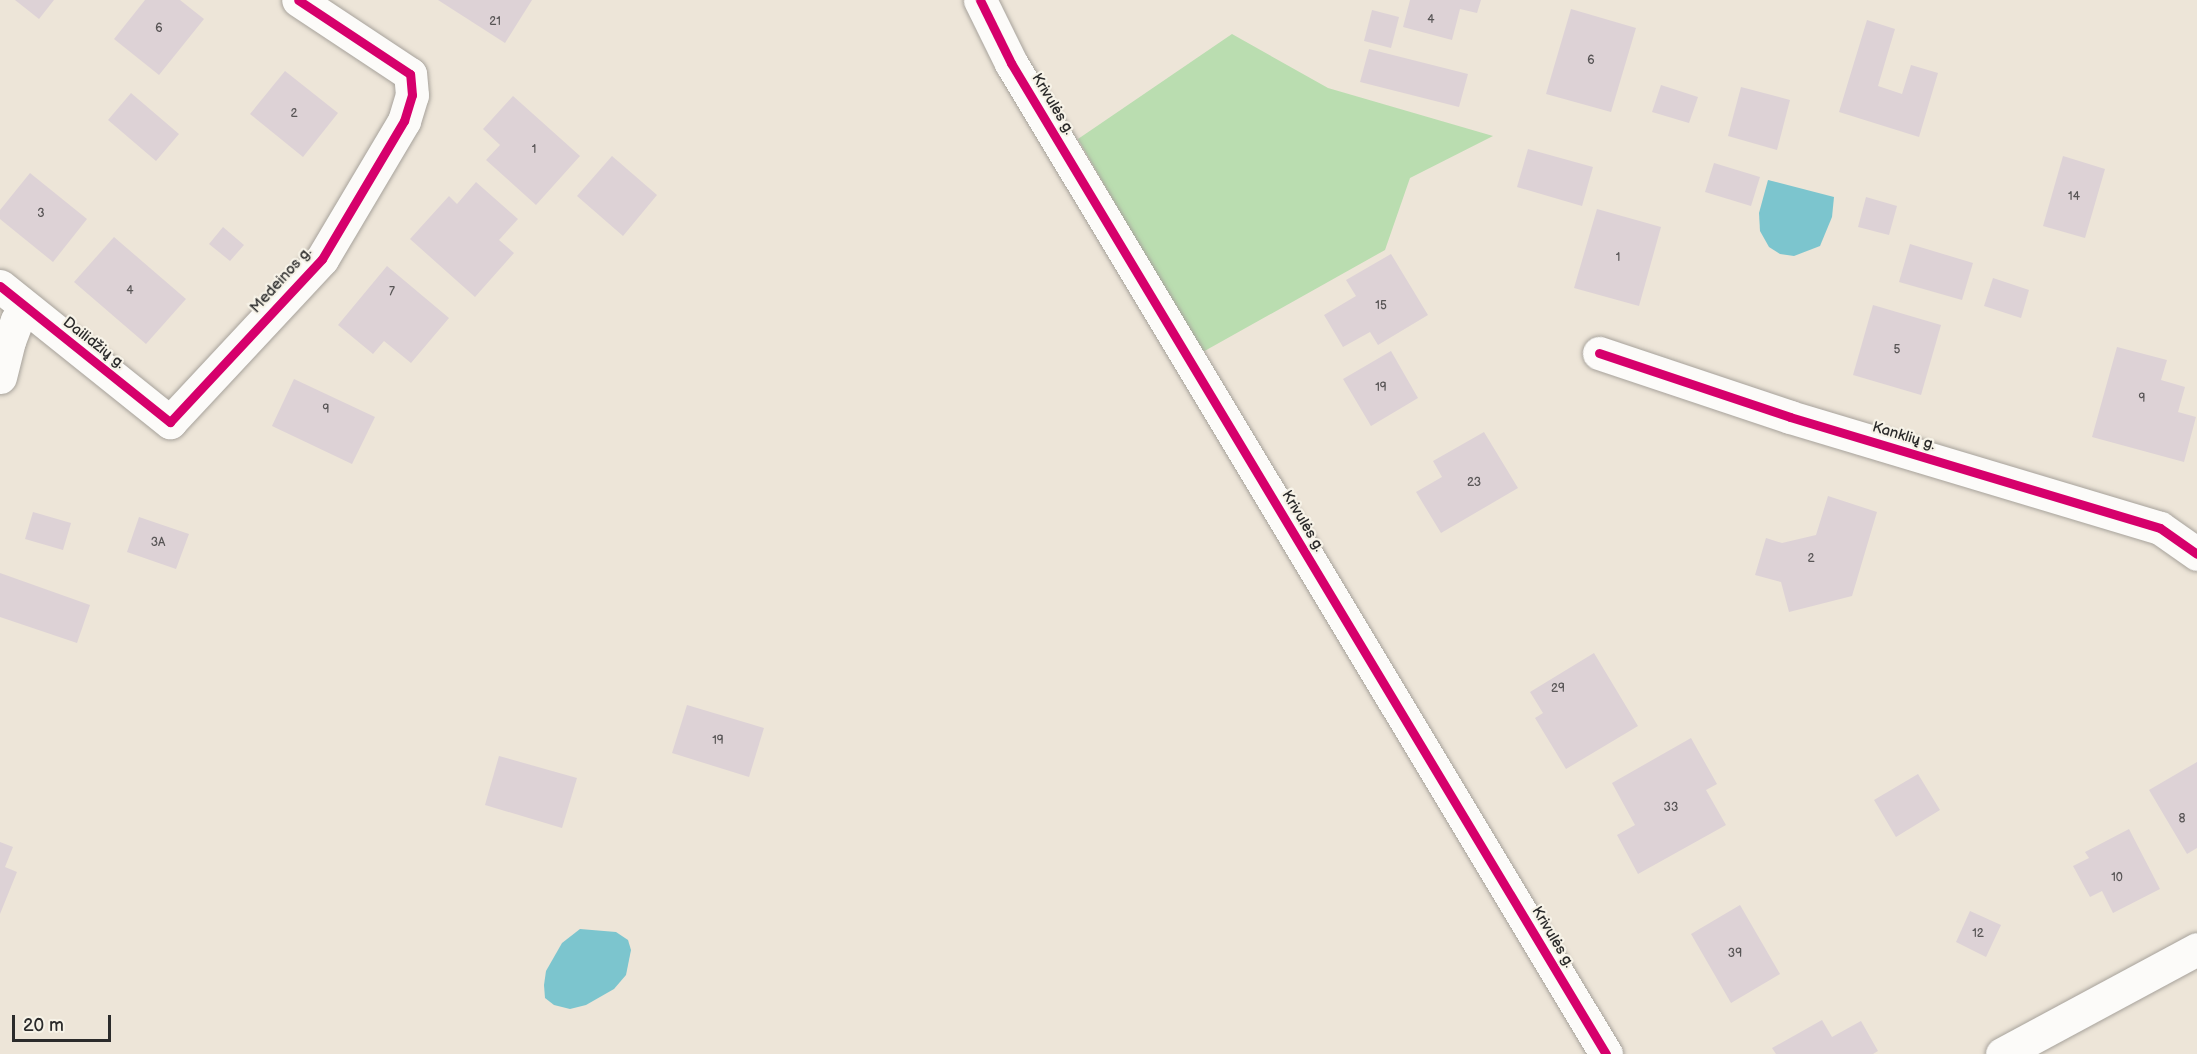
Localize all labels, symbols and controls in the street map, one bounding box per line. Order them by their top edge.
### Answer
house number: 4 [1427,13,1435,27]
house number: 21 [489,15,501,29]
house number: 6 [155,22,163,36]
house number: 6 [1587,54,1595,68]
street label: Krivulės g. [1028,70,1078,138]
house number: 2 [290,107,298,121]
house number: 1 [532,143,536,157]
house number: 14 [2068,190,2080,204]
house number: 3 [37,207,45,221]
street label: Medeinos g. [247,243,315,317]
house number: 1 [1616,251,1620,265]
house number: 4 [126,284,134,298]
house number: 7 [389,285,395,299]
house number: 15 [1375,299,1387,313]
street label: Dailidžių g. [59,313,129,373]
house number: 5 [1894,343,1900,357]
house number: 19 [1375,381,1387,395]
house number: 9 [2139,392,2145,406]
house number: 9 [323,403,329,417]
street label: Kanklių g. [1870,418,1938,454]
house number: 23 [1467,476,1481,490]
street label: Krivulės g. [1278,487,1328,555]
house number: 3A [151,536,165,550]
house number: 2 [1807,552,1815,566]
house number: 29 [1551,682,1565,696]
house number: 19 [712,734,724,748]
house number: 33 [1664,801,1678,815]
house number: 8 [2179,812,2185,826]
house number: 10 [2111,871,2123,885]
street label: Krivulės g. [1528,903,1578,971]
house number: 12 [1972,927,1984,941]
house number: 39 [1728,947,1742,961]
scale bar [15,1003,114,1041]
text: 20 m [23,1015,64,1036]

